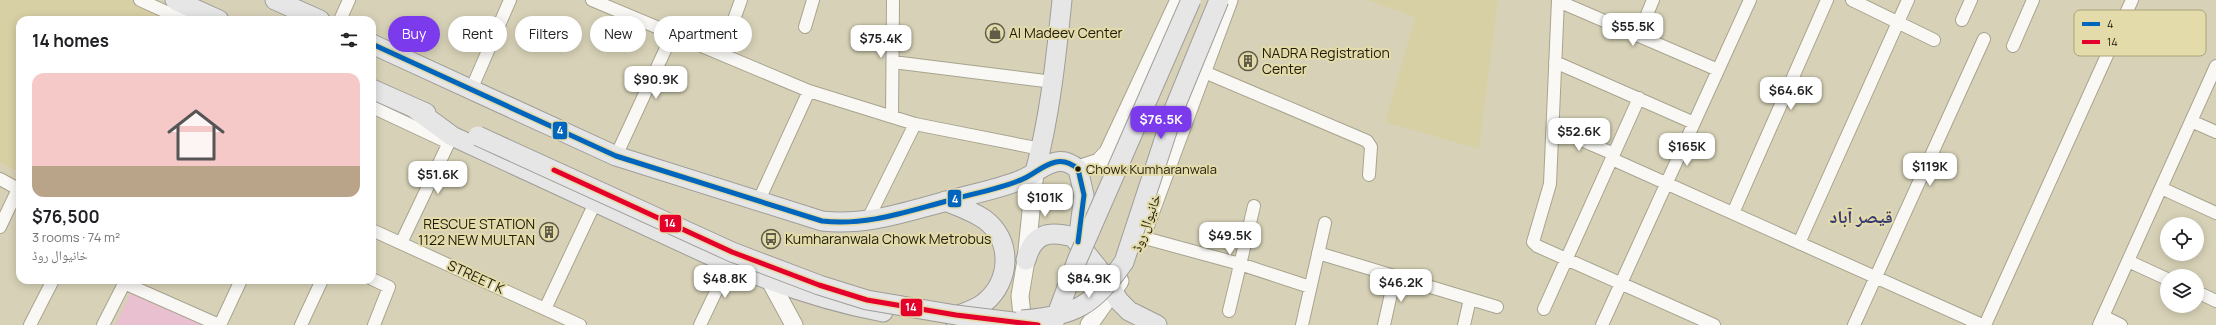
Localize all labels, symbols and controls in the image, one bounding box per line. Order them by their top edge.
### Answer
legend [2074,10,2206,56]
pin: $55.5K [1600,13,1666,47]
chip: Buy [388,16,440,52]
chip: Rent [448,16,507,52]
chip: Filters [515,16,582,52]
chip: New [590,16,646,52]
chip: Apartment [654,16,752,52]
text: 4 [2107,16,2114,31]
text: $55.5K [1611,17,1655,35]
shop icon: Al Madeev Center [984,22,1006,44]
place label: Al Madeev Center [1009,23,1123,42]
pin: $75.4K [848,25,914,59]
text: 14 homes [32,29,109,52]
icon: filters [338,29,360,51]
text: $75.4K [860,29,903,47]
text: 14 [2107,34,2118,49]
place label: NADRA Registration Center [1262,43,1390,78]
building icon: NADRA Registration Center [1237,50,1259,72]
pin: $90.9K [623,66,689,100]
text: $90.9K [633,70,679,88]
pin: $64.6K [1758,77,1824,111]
text: $64.6K [1769,81,1813,99]
icon: home [160,99,232,171]
pin: $76.5K [1128,106,1194,140]
text: $76.5K [1139,110,1183,128]
pin: $52.6K [1546,118,1612,152]
line badge: 4 [552,121,568,140]
text: 4 [557,122,564,137]
text: $52.6K [1557,122,1601,140]
pin: $165K [1659,133,1715,167]
text: $165K [1668,137,1706,155]
pin: $119K [1902,153,1958,187]
text: $119K [1912,157,1948,175]
place label: Chowk Kumharanwala [1086,160,1217,178]
pin: $51.6K [405,161,471,195]
marker: Chowk Kumharanwala [1073,164,1083,174]
text: $51.6K [417,165,459,183]
pin: $101K [1017,184,1073,218]
text: $101K [1027,188,1063,206]
line badge: 4 [947,189,962,208]
text: 4 [952,191,959,206]
street label: خانیوال روڈ [1126,191,1165,254]
district label: قیصر آباد [1829,204,1893,228]
text: $76,500 [32,205,100,228]
place label: RESCUE STATION 1122 NEW MULTAN [418,214,535,249]
line badge: 14 [659,214,682,233]
text: 14 [664,215,676,230]
map controls [2160,217,2204,313]
button: locate [2160,217,2204,261]
building icon: RESCUE STATION 1122 NEW MULTAN [538,221,560,243]
pin: $49.5K [1197,222,1263,256]
text: $49.5K [1208,226,1252,244]
text: 3 rooms · 74 m² [32,228,120,246]
bus stop icon: Kumharanwala Chowk Metrobus [760,228,782,250]
place label: Kumharanwala Chowk Metrobus [785,229,991,248]
text: خانیوال روڈ [32,246,88,264]
street label: STREET K [445,255,508,298]
pin: $48.8K [692,265,758,299]
pin: $84.9K [1056,265,1122,299]
text: $48.8K [703,269,747,287]
text: $84.9K [1067,269,1111,287]
pin: $46.2K [1368,269,1434,303]
button: layers [2160,269,2204,313]
text: $46.2K [1379,273,1423,291]
line badge: 14 [900,298,923,317]
text: 14 [905,299,917,314]

